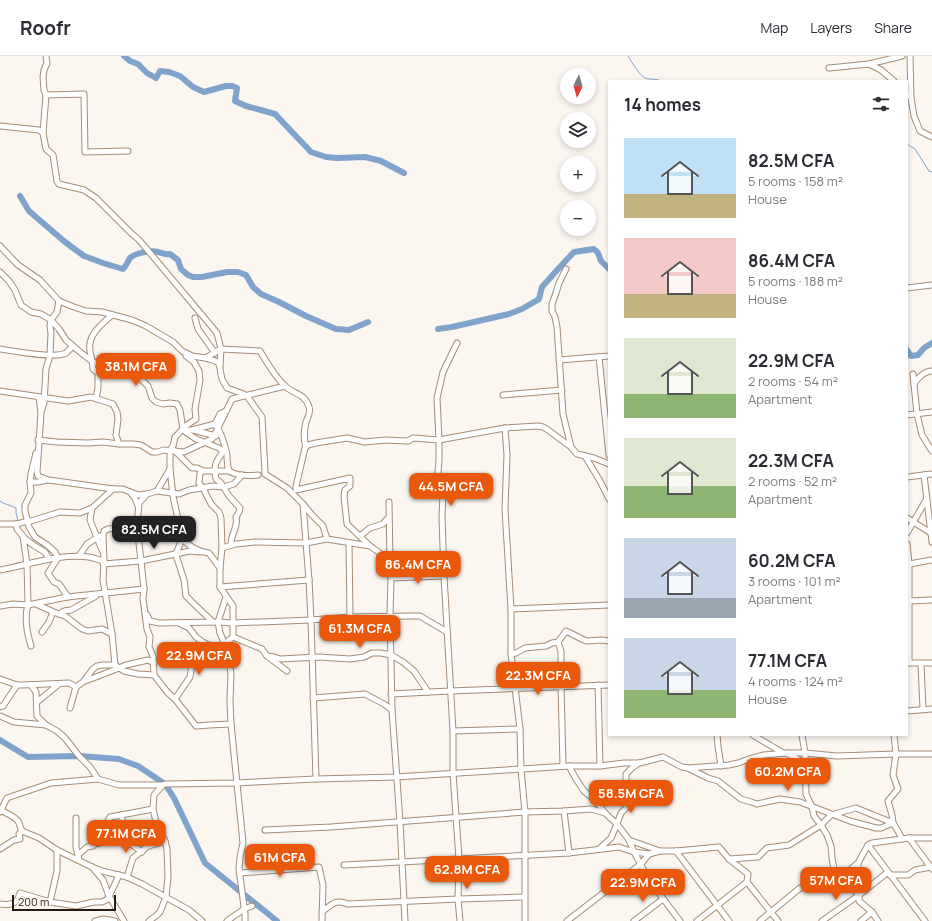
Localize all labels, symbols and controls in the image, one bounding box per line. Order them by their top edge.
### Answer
text: Roofr [20,15,71,41]
text: Map [760,18,788,37]
text: Layers [810,18,852,37]
text: Share [874,18,912,37]
north arrow [560,68,596,104]
map controls [560,68,596,236]
text: 14 homes [624,93,701,116]
icon: filters [870,93,892,115]
button: layers [560,112,596,148]
text: 82.5M CFA [748,149,834,172]
icon: home [656,154,704,202]
button: + [560,156,596,192]
text: 5 rooms · 158 m² [748,172,843,190]
text: House [748,190,787,208]
button: − [560,200,596,236]
text: 86.4M CFA [748,249,835,272]
icon: home [656,254,704,302]
text: 5 rooms · 188 m² [748,272,843,290]
text: House [748,290,787,308]
text: 22.9M CFA [748,349,835,372]
pin: 38.1M CFA [90,353,182,387]
icon: home [656,354,704,402]
text: 38.1M CFA [105,357,167,375]
text: 2 rooms · 54 m² [748,372,838,390]
text: Apartment [748,390,812,408]
text: 22.3M CFA [748,449,834,472]
icon: home [656,454,704,502]
text: 2 rooms · 52 m² [748,472,837,490]
pin: 44.5M CFA [405,473,497,507]
text: 44.5M CFA [418,477,484,495]
text: Apartment [748,490,812,508]
pin: 82.5M CFA [108,516,200,550]
text: 82.5M CFA [121,520,187,538]
text: 60.2M CFA [748,549,836,572]
pin: 86.4M CFA [372,551,464,585]
icon: home [656,554,704,602]
text: 86.4M CFA [385,555,451,573]
text: 3 rooms · 101 m² [748,572,841,590]
text: Apartment [748,590,812,608]
pin: 61.3M CFA [314,615,406,649]
text: 61.3M CFA [328,619,392,637]
pin: 22.9M CFA [153,642,245,676]
text: 22.9M CFA [166,646,232,664]
text: 77.1M CFA [748,649,827,672]
icon: home [656,654,704,702]
pin: 22.3M CFA [492,662,584,696]
text: 22.3M CFA [505,666,571,684]
text: 4 rooms · 124 m² [748,672,843,690]
text: House [748,690,787,708]
pin: 60.2M CFA [742,758,834,792]
text: 60.2M CFA [754,762,822,780]
pin: 58.5M CFA [585,780,677,814]
text: 58.5M CFA [598,784,664,802]
pin: 77.1M CFA [80,820,172,854]
text: 77.1M CFA [96,824,156,842]
pin: 61M CFA [243,844,317,878]
text: 61M CFA [254,848,306,866]
pin: 62.8M CFA [421,856,513,890]
text: 62.8M CFA [434,860,500,878]
pin: 57M CFA [799,867,873,901]
pin: 22.9M CFA [597,869,689,903]
text: 57M CFA [809,871,863,889]
text: 22.9M CFA [610,873,676,891]
scale bar [12,893,116,912]
text: 200 m [18,894,49,909]

